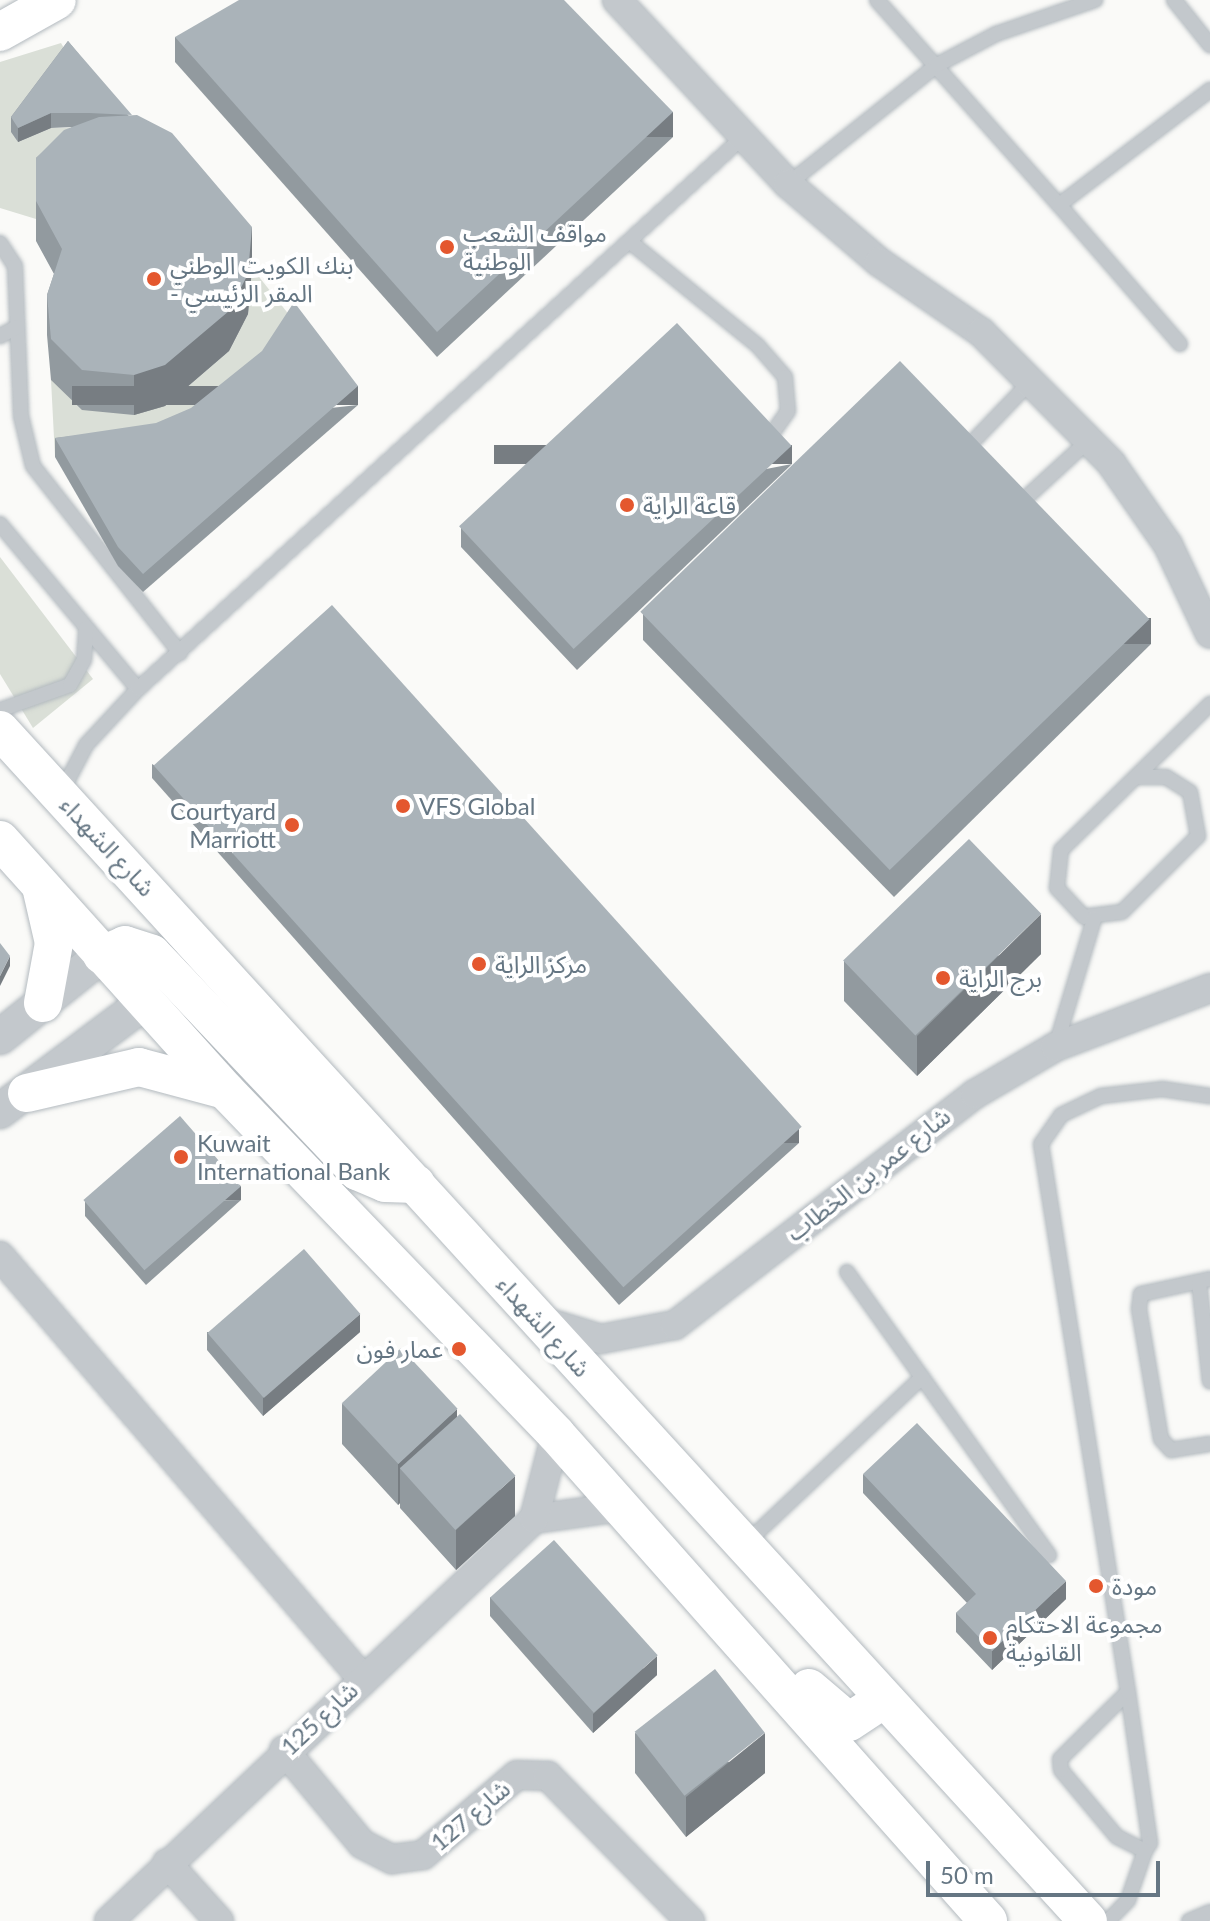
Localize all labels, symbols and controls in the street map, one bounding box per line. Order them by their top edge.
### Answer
place label: مواقف الشعب الوطنية [463,219,607,275]
marker: مواقف الشعب الوطنية [438,238,456,256]
place label: بنك الكويت الوطني - المقر الرئيسي [170,251,353,307]
marker: بنك الكويت الوطني - المقر الرئيسي [145,270,163,288]
place label: قاعة الراية [643,491,736,519]
marker: قاعة الراية [618,496,636,514]
street label: شارع الشهداء [55,790,161,902]
place label: VFS Global [419,792,535,820]
place label: Courtyard Marriott [170,797,276,853]
marker: VFS Global [394,797,412,815]
marker: Courtyard Marriott [283,816,301,834]
place label: مركز الراية [495,950,587,978]
marker: مركز الراية [470,955,488,973]
place label: برج الراية [959,964,1042,992]
marker: برج الراية [934,969,952,987]
street label: شارع عمر بن الخطاب [780,1101,956,1247]
place label: Kuwait International Bank [197,1129,390,1185]
marker: Kuwait International Bank [172,1148,190,1166]
street label: شارع الشهداء [491,1270,597,1382]
place label: عمار فون [357,1335,443,1363]
marker: عمار فون [450,1340,468,1358]
place label: مودة [1112,1572,1157,1600]
marker: مودة [1087,1577,1105,1595]
place label: مجموعة الاحتكام القانونية [1006,1610,1163,1666]
marker: مجموعة الاحتكام القانونية [981,1629,999,1647]
street label: شارع 125 [275,1675,363,1761]
street label: شارع 127 [424,1774,516,1856]
scale bar [930,1845,1164,1895]
text: 50 m [940,1860,994,1889]

